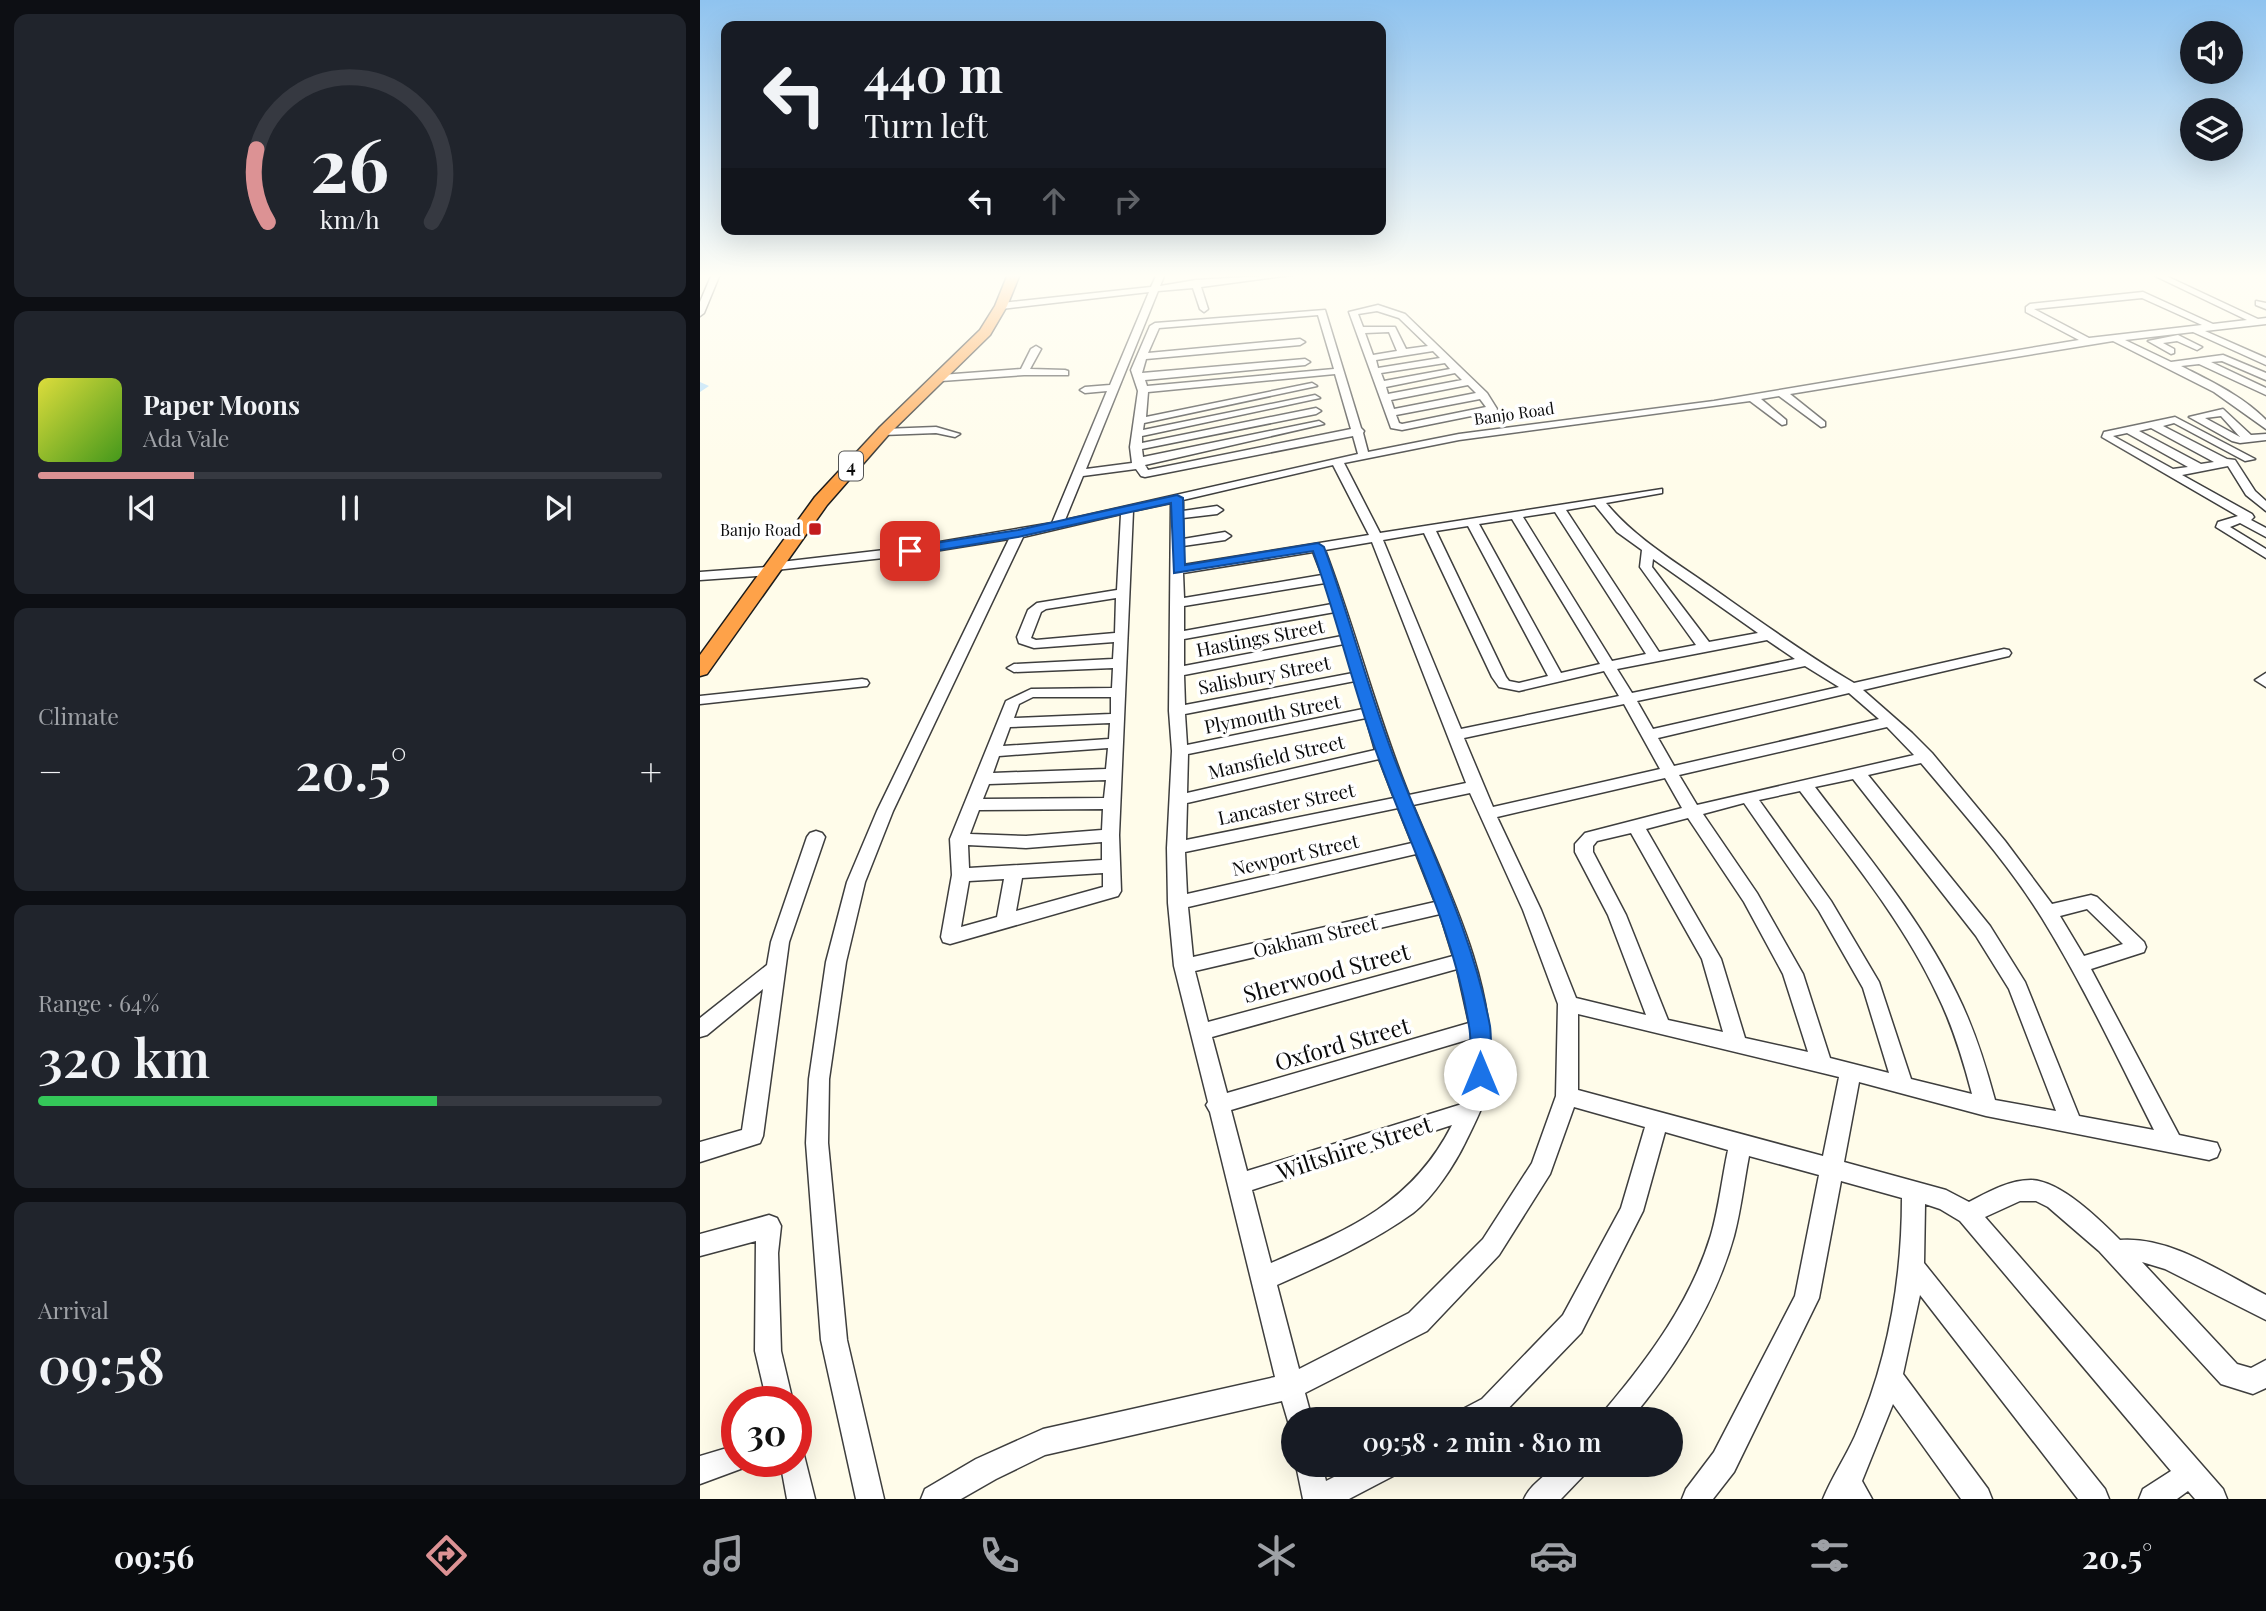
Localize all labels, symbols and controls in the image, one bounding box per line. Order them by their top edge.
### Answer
map controls [2180,21,2243,161]
button: sound [2180,21,2243,84]
text: 440 m [864,40,1003,105]
icon: left [749,49,840,140]
button: layers [2180,98,2243,161]
text: Turn left [864,103,988,146]
text: 26 [311,113,389,210]
icon: left [962,182,1000,220]
icon: ahead [1035,182,1073,220]
icon: right [1108,182,1146,220]
text: km/h [320,201,380,234]
text: Paper Moons [143,387,300,422]
street label: Banjo Road [1472,397,1556,429]
text: Ada Vale [143,422,230,453]
road number: 4 [839,452,863,480]
icon: previous [123,489,161,527]
icon: pause [331,489,369,527]
icon: next [539,489,577,527]
place label: Banjo Road [720,519,801,540]
marker: Banjo Road [807,521,823,537]
pin [880,521,940,581]
icon: arrive [891,532,929,570]
street label: Hastings Street [1194,612,1326,662]
street label: Salisbury Street [1196,648,1333,700]
street label: Plymouth Street [1202,687,1342,739]
text: Climate [38,700,119,731]
street label: Mansfield Street [1205,728,1347,784]
text: 20.5° [295,735,407,804]
text: − [38,745,63,796]
text: + [640,745,662,796]
street label: Lancaster Street [1215,776,1357,830]
street label: Newport Street [1229,827,1361,881]
street label: Oakham Street [1250,909,1380,963]
street label: Sherwood Street [1239,935,1414,1009]
text: Range · 64% [38,987,159,1018]
street label: Oxford Street [1271,1009,1414,1077]
text: 320 km [38,1022,210,1091]
position arrow [1443,1037,1517,1111]
street label: Wiltshire Street [1272,1107,1436,1187]
text: Arrival [38,1294,109,1325]
text: 09:58 [38,1329,165,1398]
speed limit sign: 30 [721,1386,812,1477]
text: 09:58 · 2 min · 810 m [1363,1424,1601,1459]
icon: directions [422,1531,471,1580]
icon: music [699,1531,748,1580]
icon: phone [975,1531,1024,1580]
icon: climate [1252,1531,1301,1580]
icon: car [1529,1531,1578,1580]
icon: filters [1805,1531,1854,1580]
text: 09:56 [114,1534,194,1577]
text: 20.5° [2082,1534,2152,1577]

